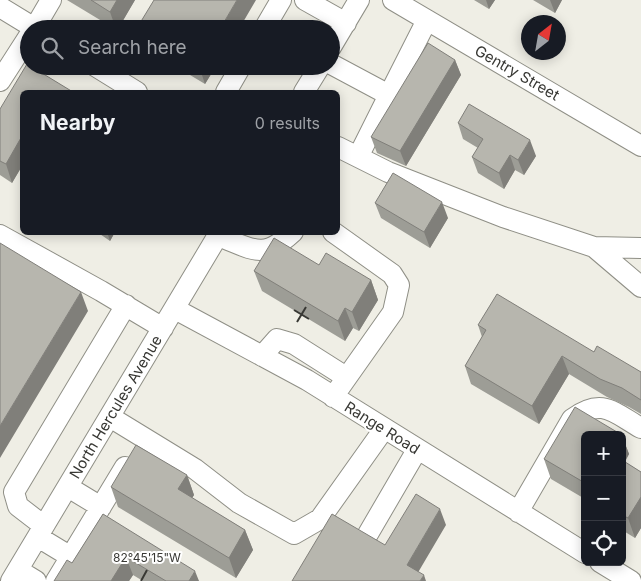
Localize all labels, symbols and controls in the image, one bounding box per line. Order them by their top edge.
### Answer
north arrow [521,15,566,60]
search box [20,20,340,75]
icon: search [38,34,66,62]
text: Search here [78,36,187,59]
street label: Gentry Street [472,41,563,104]
text: Nearby [40,110,115,135]
text: 0 results [255,113,320,133]
street label: North Hercules Avenue [65,332,166,482]
street label: Range Road [341,397,423,458]
map controls [581,431,626,566]
button: + [581,431,626,476]
button: − [581,476,626,521]
button: locate [581,521,626,566]
text: 82°45'15"W [113,550,181,565]

